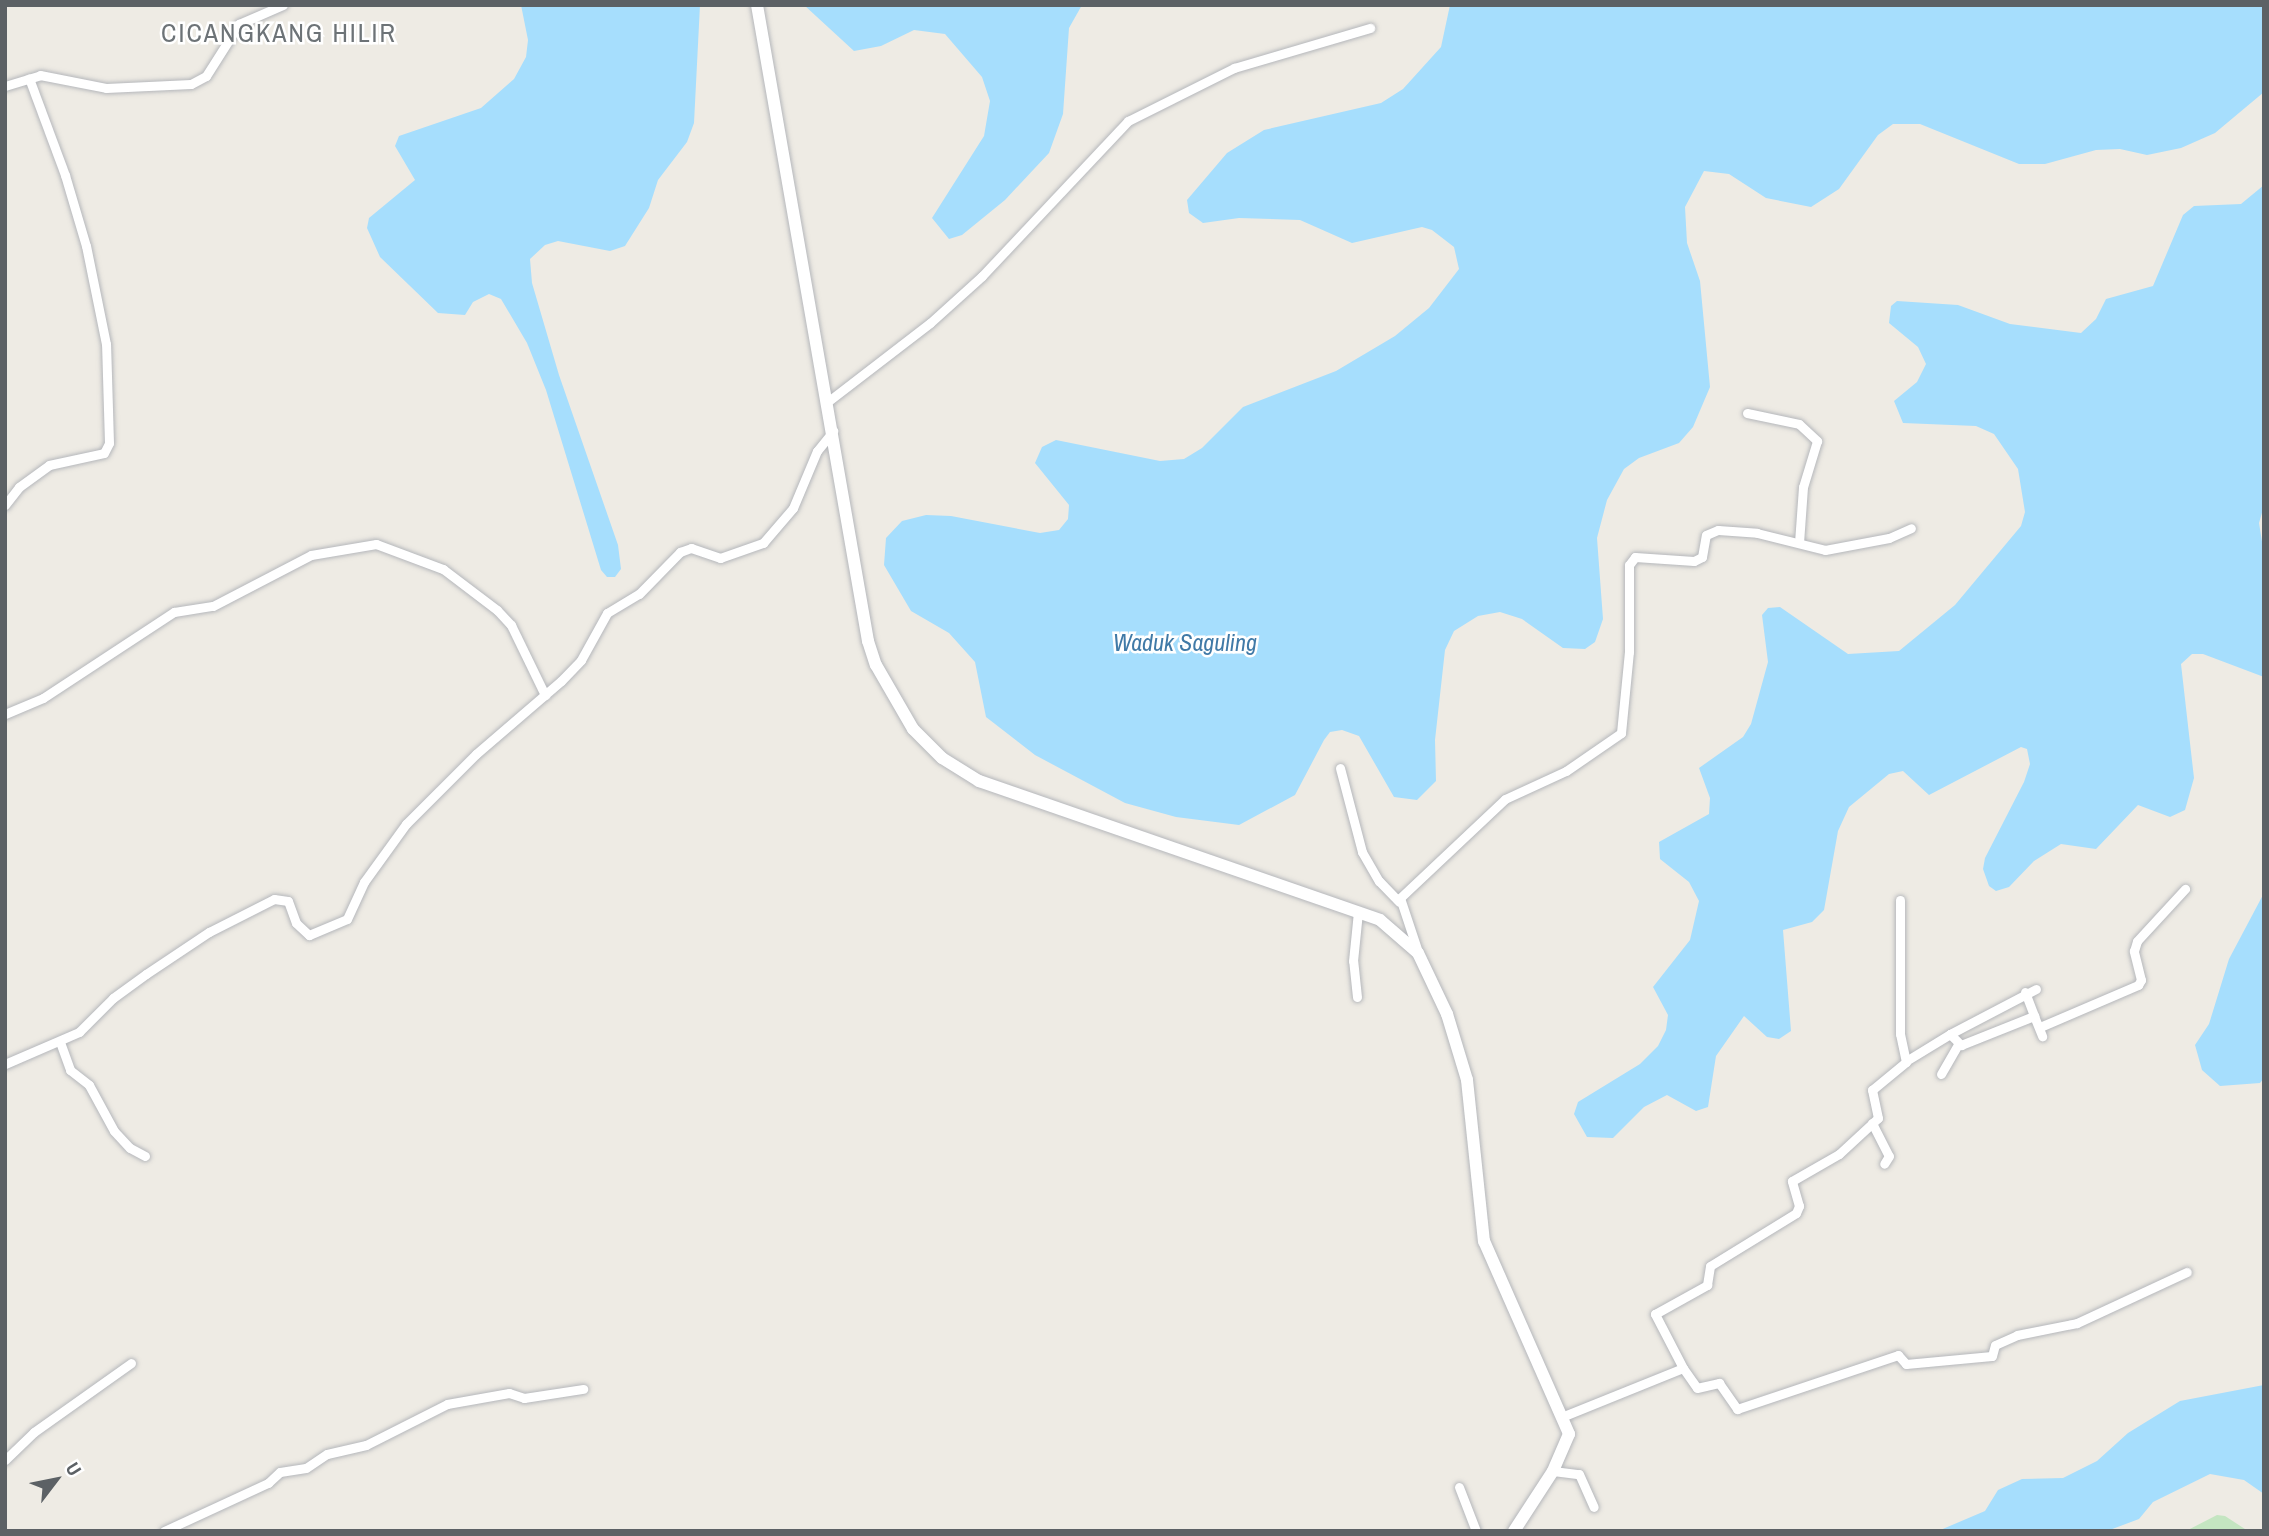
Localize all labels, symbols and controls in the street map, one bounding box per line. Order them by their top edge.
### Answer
district label: CICANGKANG HILIR [163,17,395,49]
water label: Waduk Saguling [1113,629,1257,657]
north arrow [21,1445,91,1515]
text: U [60,1457,88,1481]

